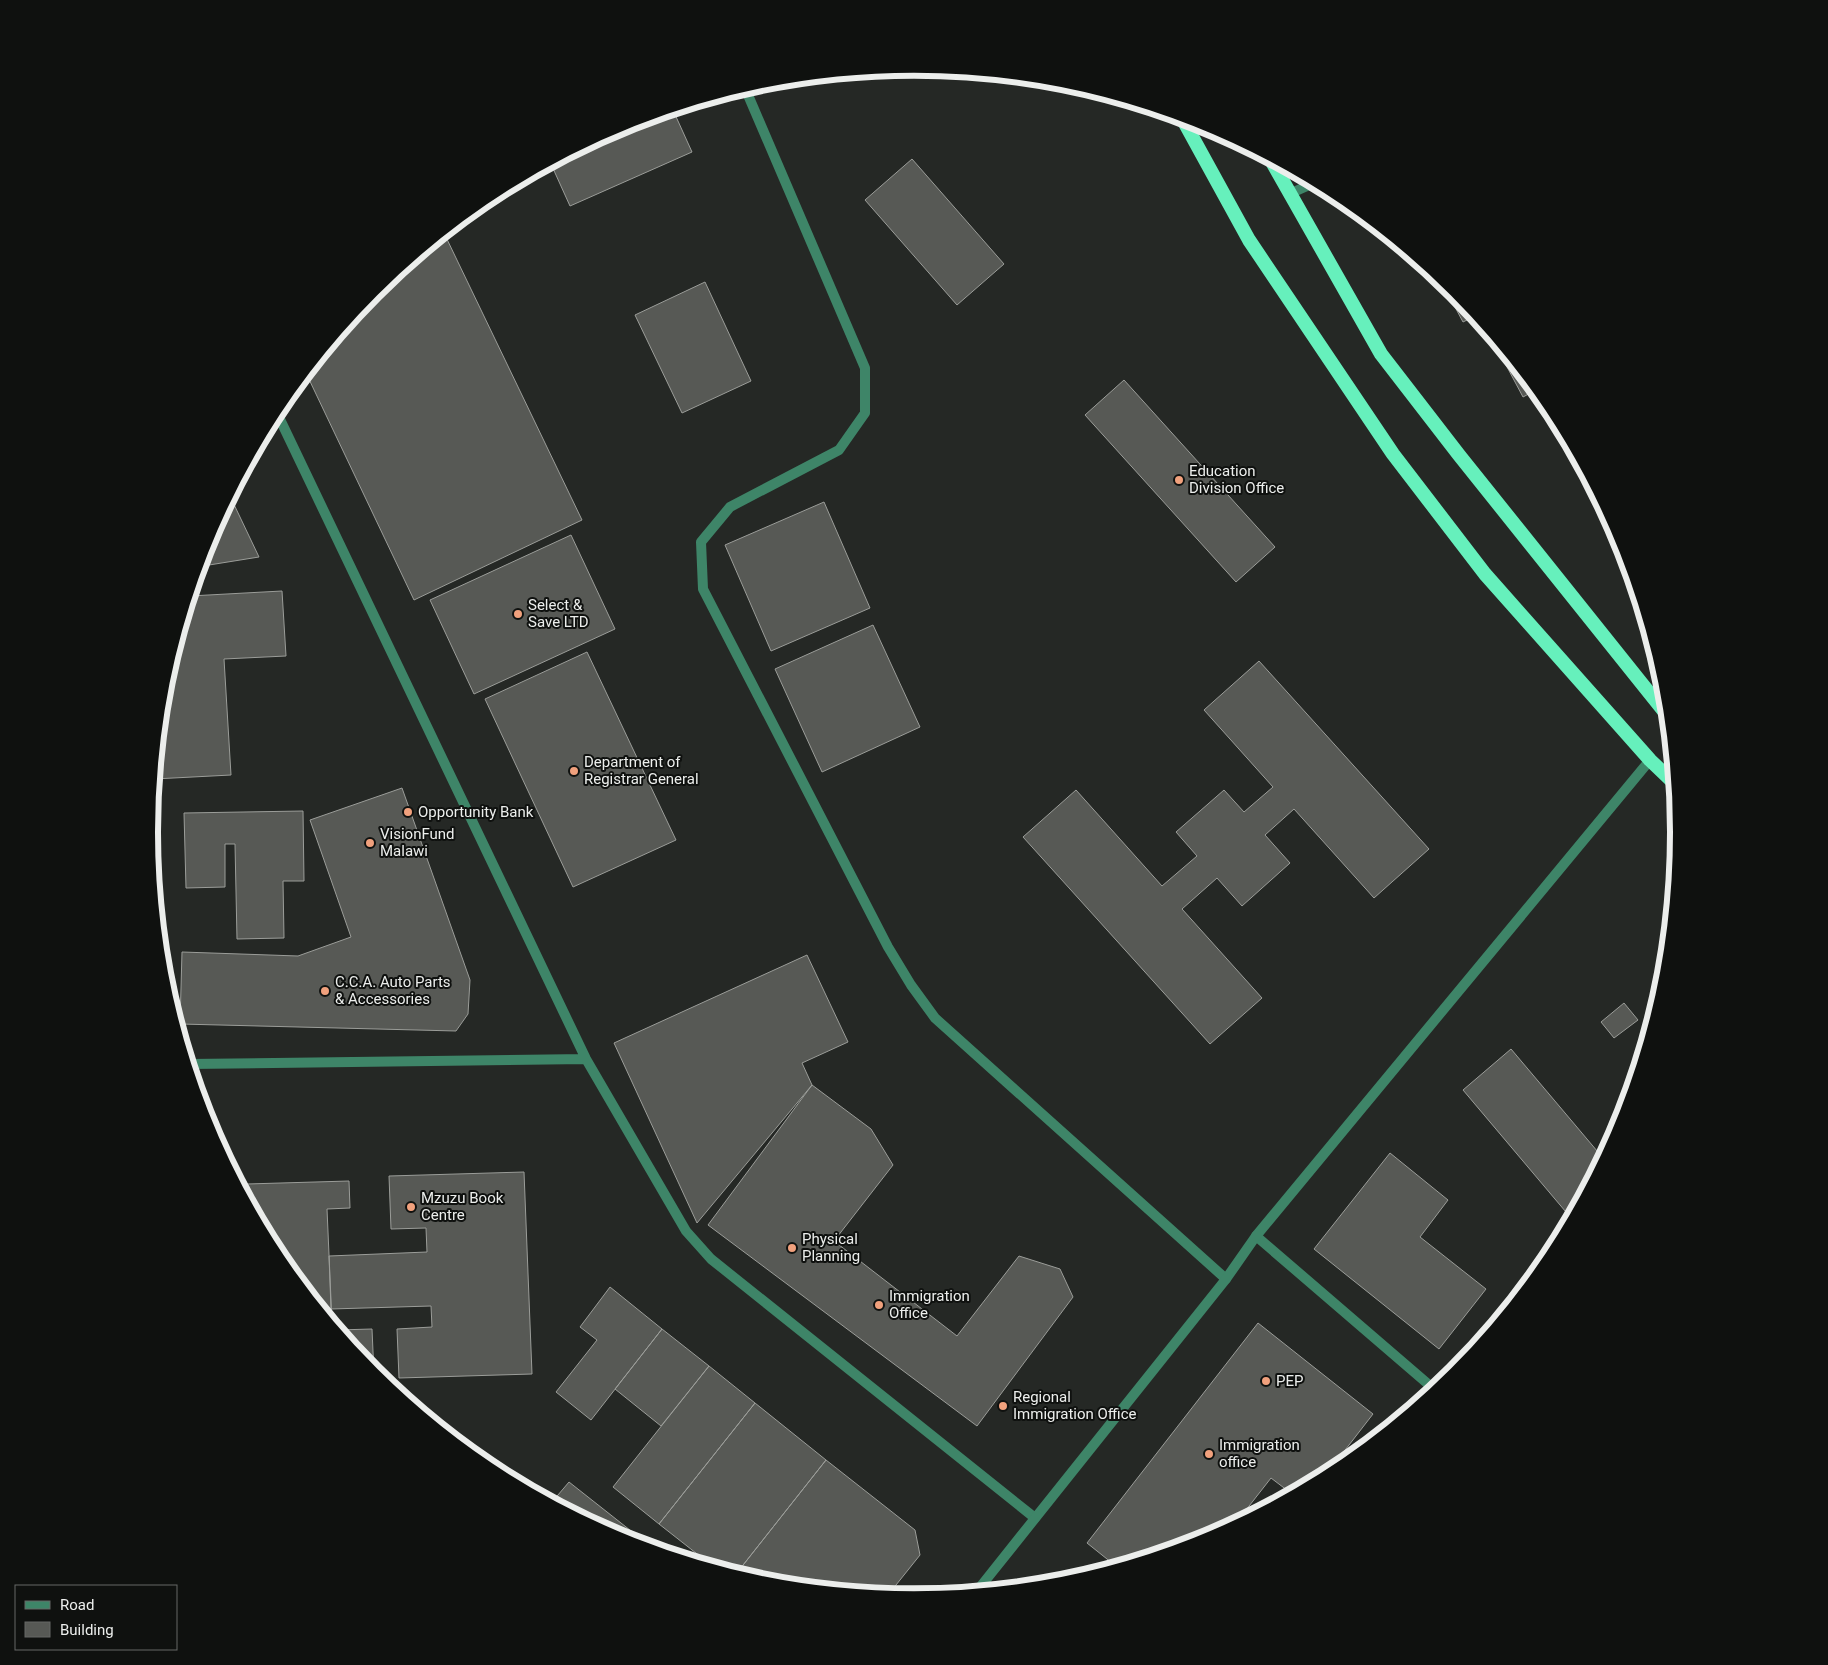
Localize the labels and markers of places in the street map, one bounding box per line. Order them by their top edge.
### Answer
place label: Education Division Office [1189,462,1284,497]
marker: Education Division Office [1173,474,1185,486]
place label: Select & Save LTD [528,596,589,631]
marker: Select & Save LTD [512,608,524,620]
place label: Department of Registrar General [584,753,699,788]
marker: Department of Registrar General [568,765,580,777]
place label: Opportunity Bank [418,803,534,821]
marker: Opportunity Bank [402,806,414,818]
place label: VisionFund Malawi [380,825,455,860]
marker: VisionFund Malawi [364,837,376,849]
place label: C.C.A. Auto Parts & Accessories [335,973,451,1008]
marker: C.C.A. Auto Parts & Accessories [319,985,331,997]
place label: Mzuzu Book Centre [421,1189,504,1224]
marker: Mzuzu Book Centre [405,1201,417,1213]
place label: Physical Planning [802,1230,860,1265]
marker: Physical Planning [786,1242,798,1254]
place label: Immigration Office [889,1287,970,1322]
marker: Immigration Office [873,1299,885,1311]
place label: PEP [1276,1372,1303,1390]
marker: PEP [1260,1375,1272,1387]
place label: Regional Immigration Office [1013,1388,1136,1423]
marker: Regional Immigration Office [997,1400,1009,1412]
place label: Immigration office [1219,1436,1300,1471]
marker: Immigration office [1203,1448,1215,1460]

